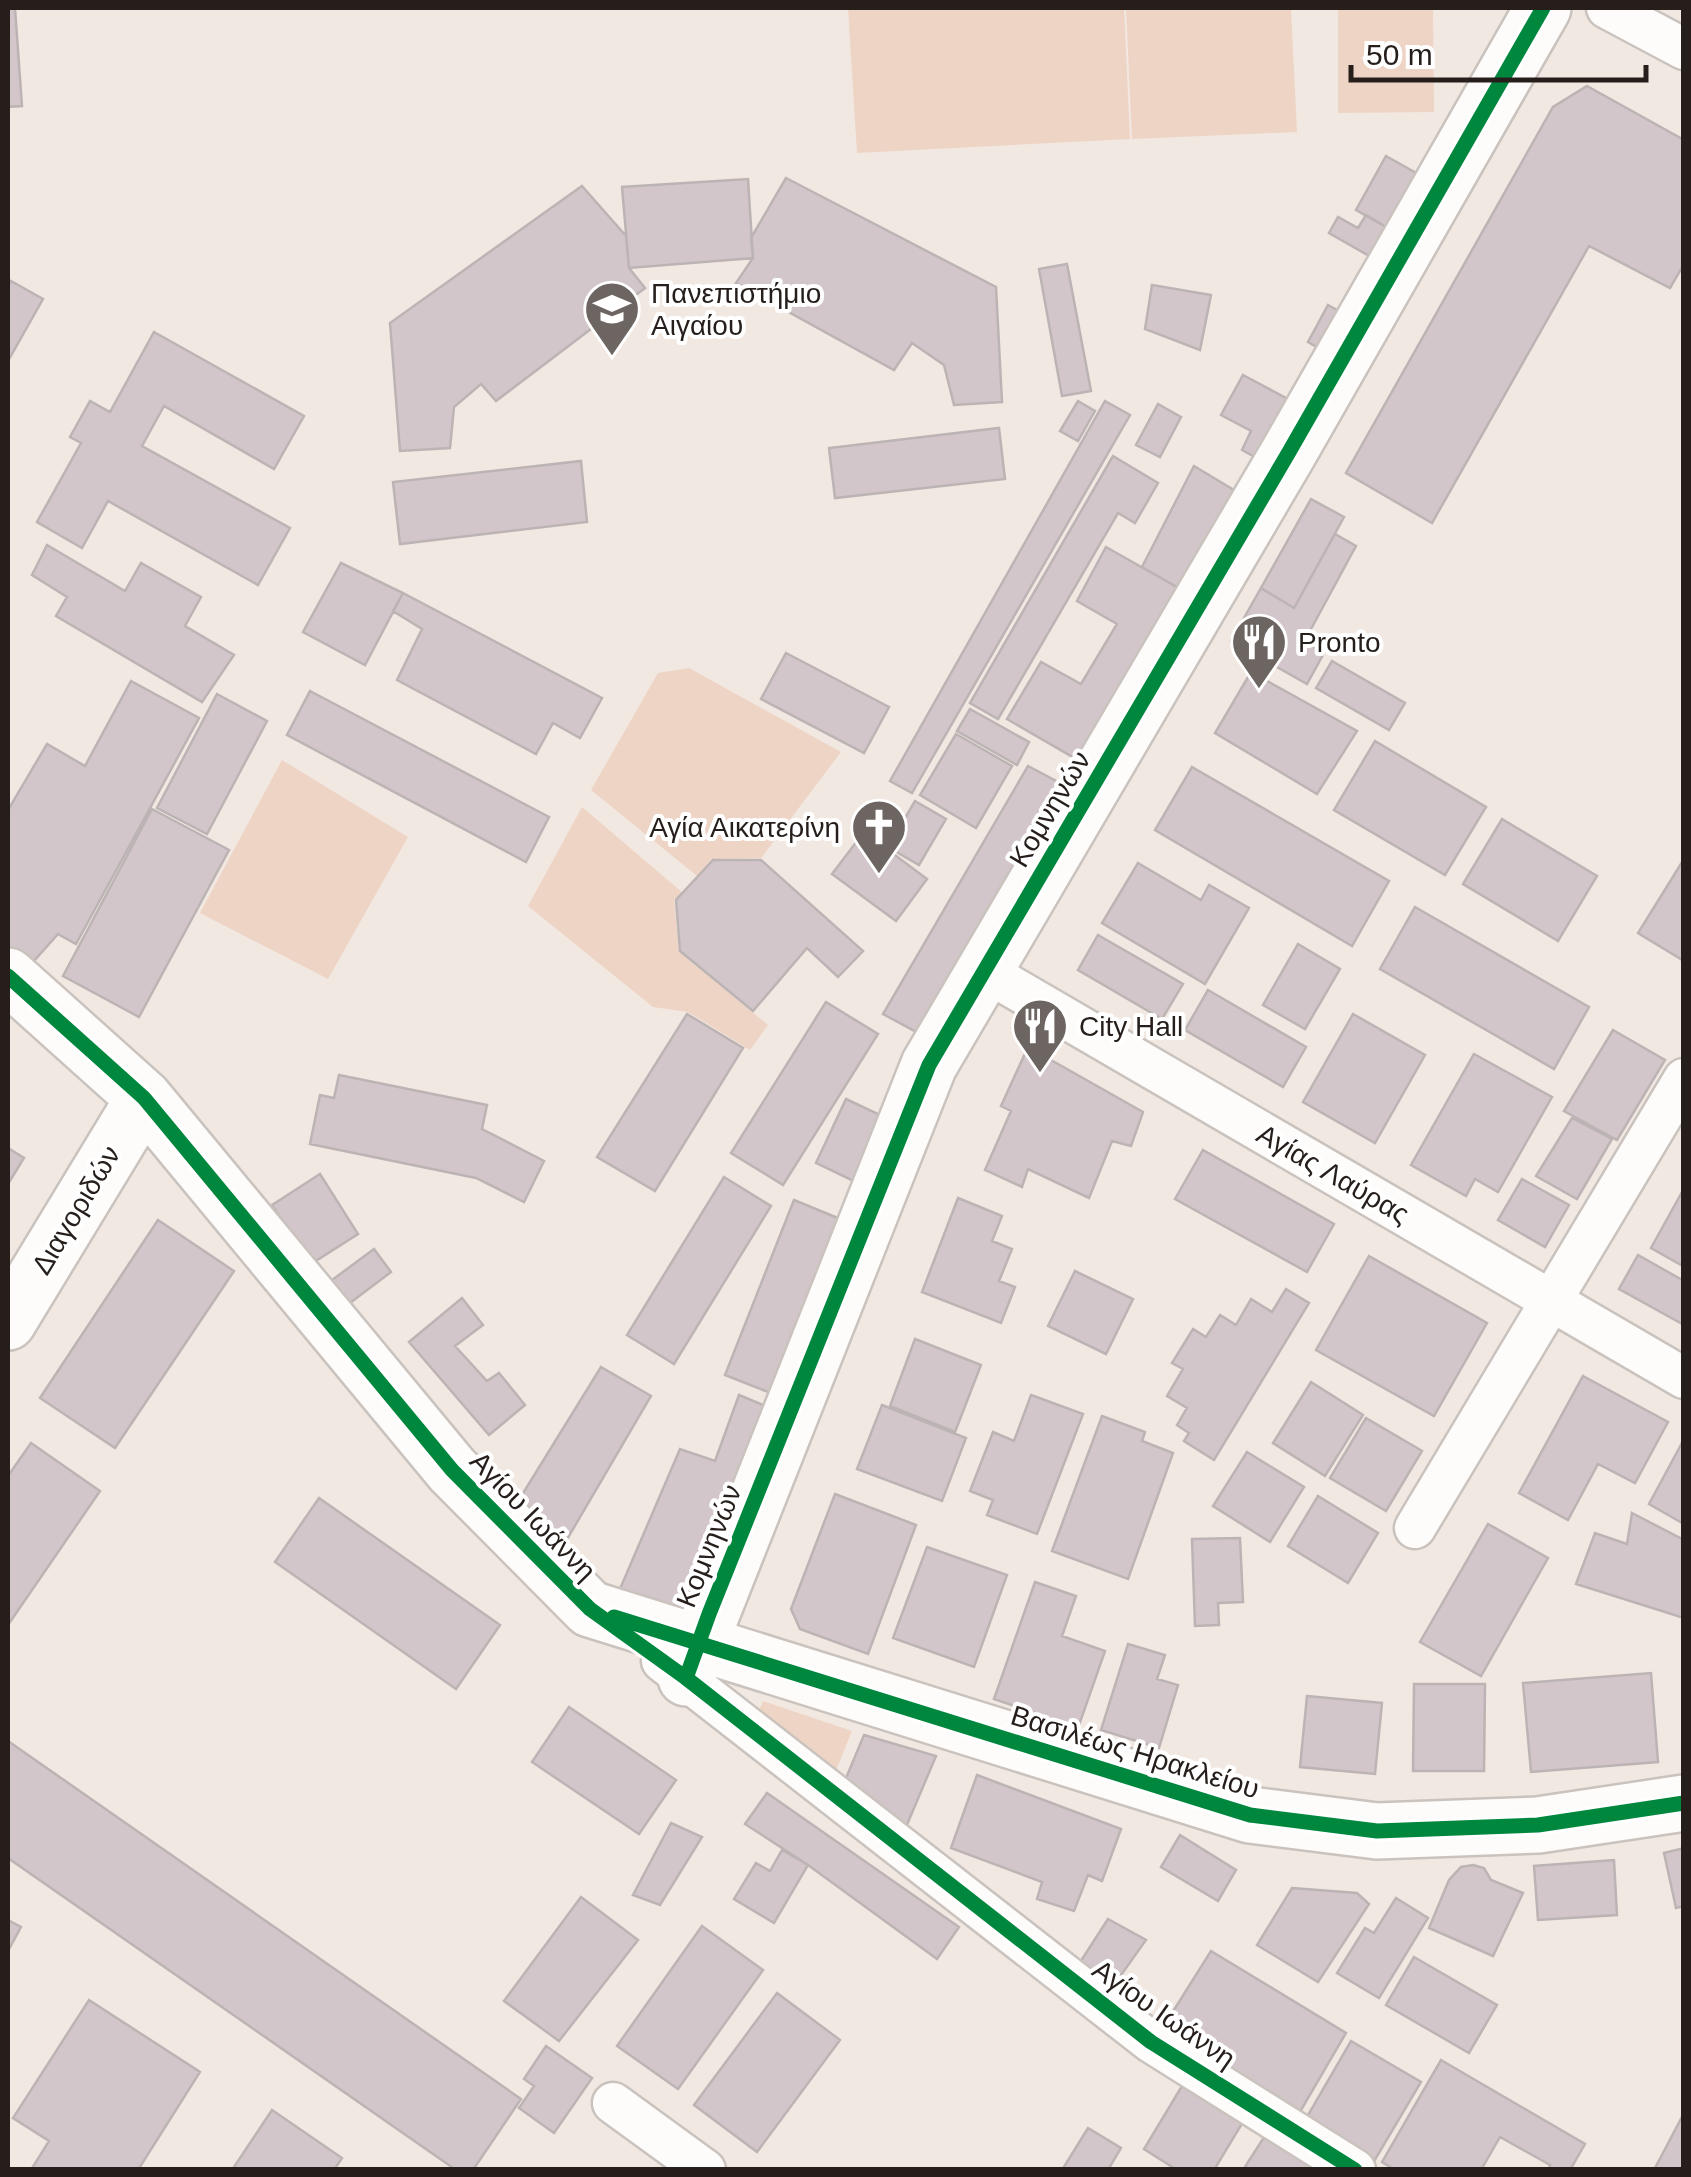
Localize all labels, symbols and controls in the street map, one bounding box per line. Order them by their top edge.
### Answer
scale bar [1351,20,1646,82]
text: 50 m [1366,38,1433,71]
place label: Πανεπιστήμιο Αιγαίου [651,278,821,341]
school or university icon: Πανεπιστήμιο Αιγαίου [582,279,642,358]
restaurant icon: Pronto [1229,612,1289,691]
place label: Pronto [1298,627,1381,658]
street label: Κομνηνών [1003,746,1097,872]
church icon: Αγία Αικατερίνη [849,797,909,876]
place label: Αγία Αικατερίνη [649,812,840,843]
restaurant icon: City Hall [1010,996,1070,1075]
place label: City Hall [1079,1011,1183,1042]
street label: Αγίας Λαύρας [1252,1118,1414,1230]
street label: Διαγοριδών [26,1140,126,1280]
street label: Αγίου Ιωάννη [464,1445,602,1587]
street label: Κομνηνών [670,1480,748,1612]
street label: Βασιλέως Ηρακλείου [1007,1699,1263,1805]
street label: Αγίου Ιωάννη [1087,1954,1241,2074]

